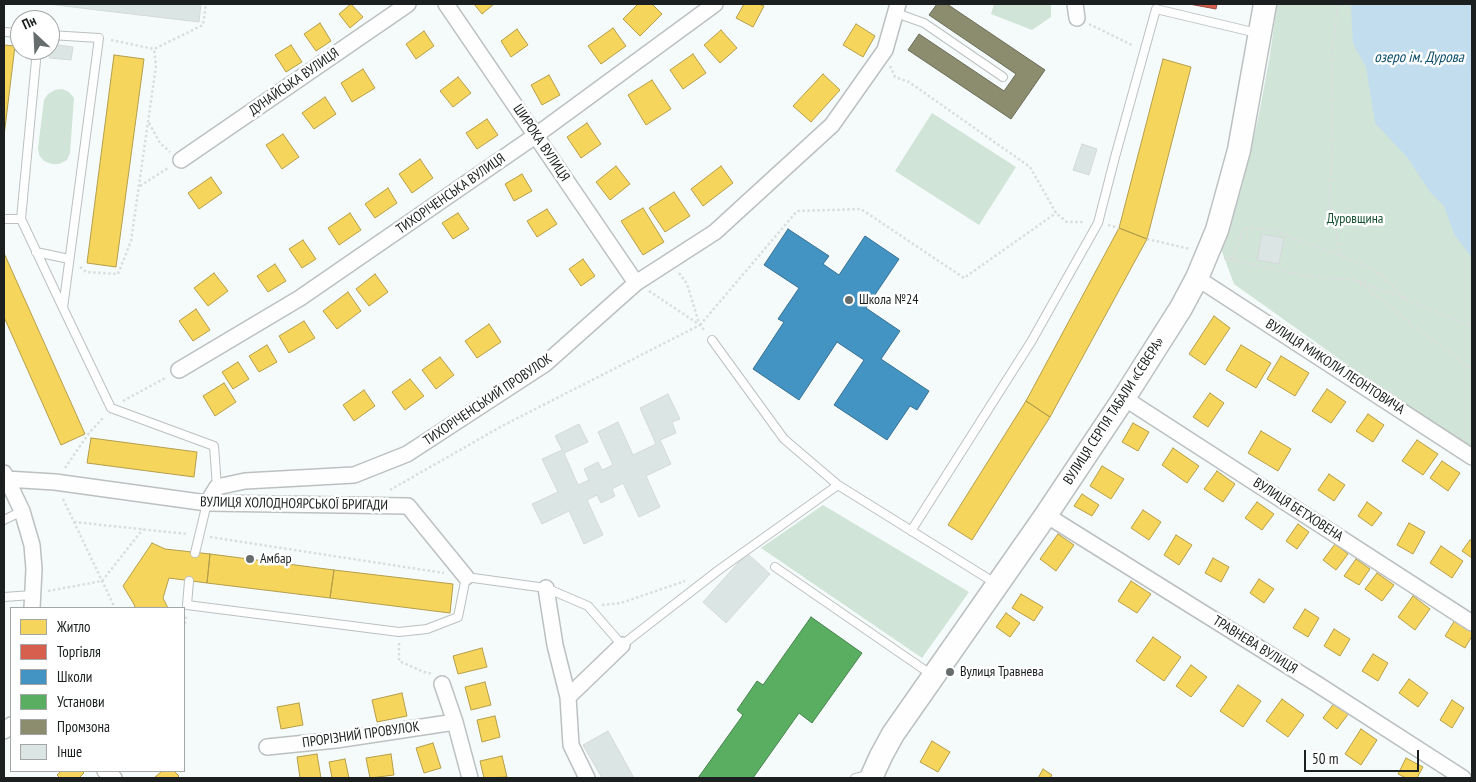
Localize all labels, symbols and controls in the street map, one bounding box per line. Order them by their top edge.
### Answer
north arrow [10,10,60,60]
text: Пн [19,11,39,33]
street label: ДУНАЙСЬКА ВУЛИЦЯ [246,45,342,119]
water label: озеро ім. Дурова [1374,49,1464,67]
street label: ШИРОКА ВУЛИЦЯ [509,101,573,185]
street label: ТИХОРІЧЕНСЬКА ВУЛИЦЯ [393,150,509,238]
park label: Дуровщина [1327,211,1383,227]
place label: Школа №24 [859,292,919,308]
marker: Школа №24 [843,294,855,306]
street label: ВУЛИЦЯ МИКОЛИ ЛЕОНТОВИЧА [1262,316,1408,418]
street label: ВУЛИЦЯ СЕРГІЯ ТАБАЛИ «СЄВЄРА» [1060,334,1168,488]
street label: ТИХОРІЧЕНСЬКИЙ ПРОВУЛОК [420,351,556,449]
street label: ВУЛИЦЯ БЕТХОВЕНА [1250,475,1346,545]
street label: ВУЛИЦЯ ХОЛОДНОЯРСЬКОЇ БРИГАДИ [200,494,388,514]
place label: Амбар [260,551,292,567]
marker: Амбар [244,553,256,565]
legend [10,607,185,772]
street label: ТРАВНЕВА ВУЛИЦЯ [1210,612,1300,678]
text: Житло [57,617,91,636]
text: Торгівля [57,642,101,661]
place label: Вулиця Травнева [960,664,1044,680]
marker: Вулиця Травнева [944,666,956,678]
text: Школи [57,667,92,686]
text: Установи [57,692,105,711]
text: Промзона [57,717,110,736]
street label: ПРОРІЗНИЙ ПРОВУЛОК [301,718,421,752]
scale bar [1306,740,1421,772]
text: Інше [57,742,82,761]
text: 50 m [1312,749,1338,768]

